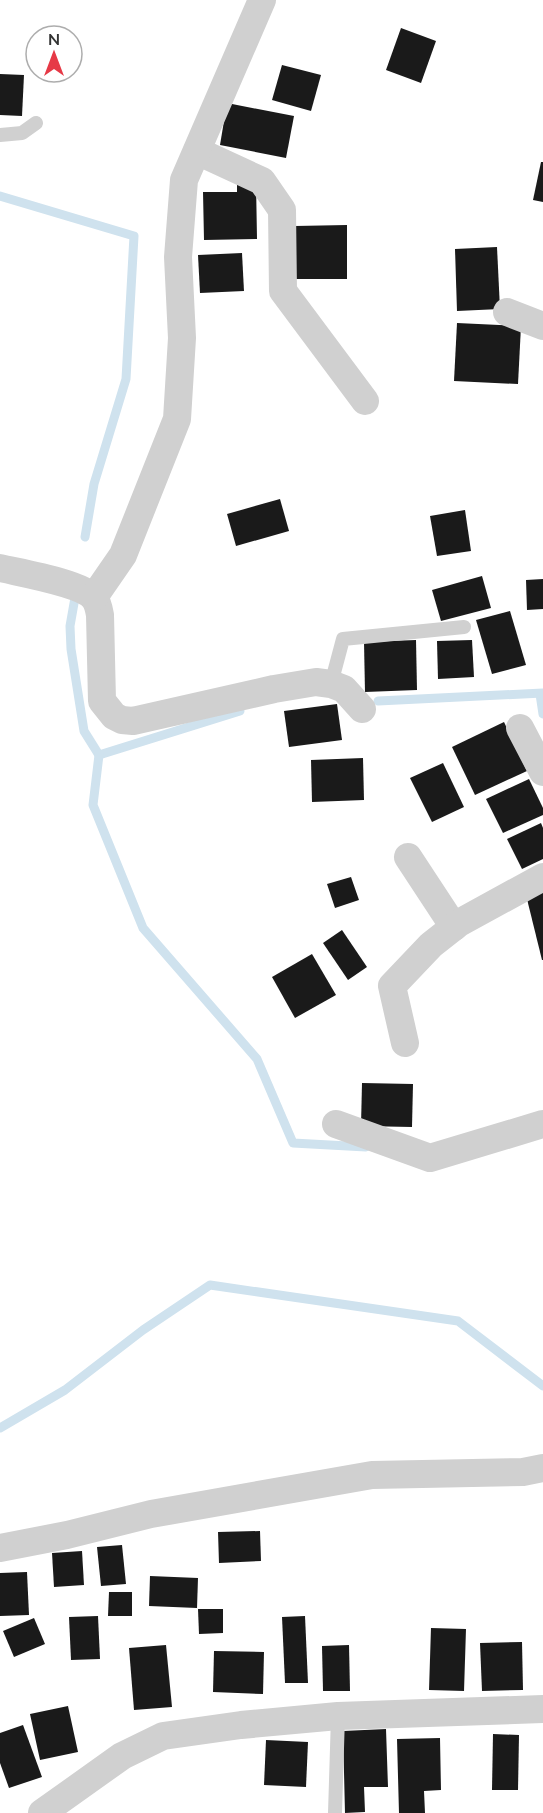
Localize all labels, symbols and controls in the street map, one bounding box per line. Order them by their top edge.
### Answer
north arrow [24,24,84,84]
text: N [48,29,60,49]

